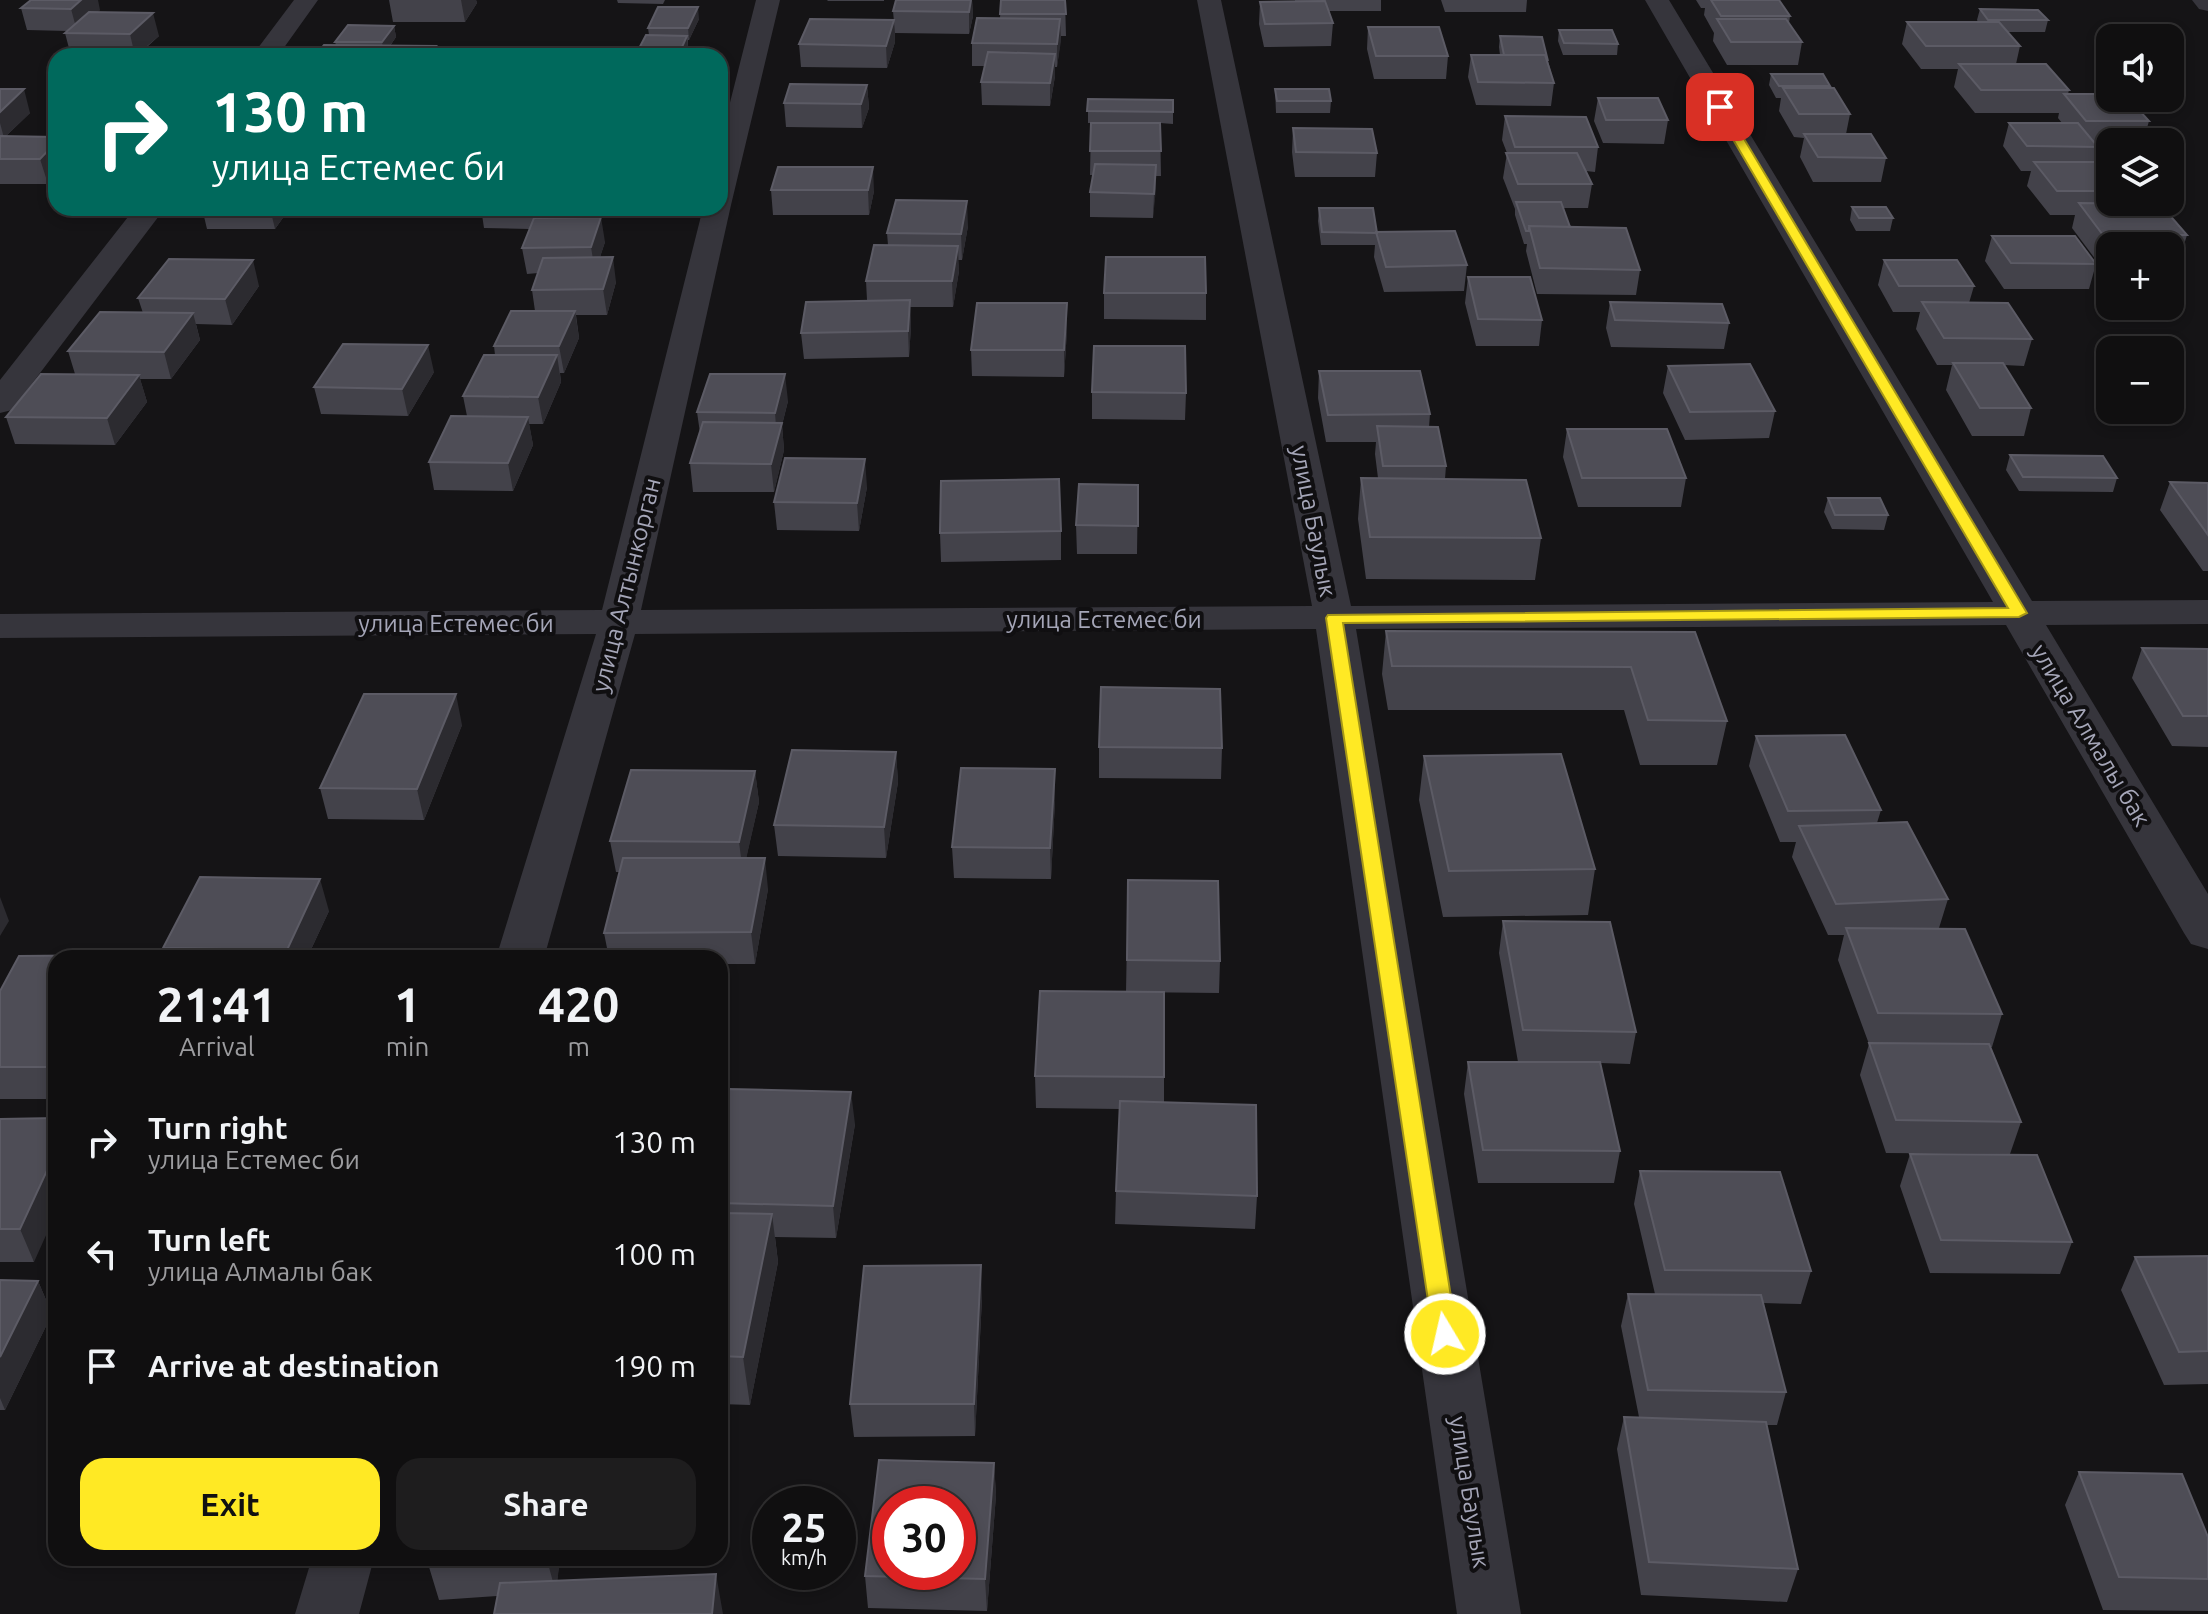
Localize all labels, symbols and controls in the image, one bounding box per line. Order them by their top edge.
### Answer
map controls [2096,24,2184,424]
button: sound [2096,24,2184,112]
pin [1686,73,1754,141]
icon: right [80,80,184,184]
text: 130 m [212,80,368,143]
icon: arrive [1698,85,1742,129]
button: layers [2096,128,2184,216]
text: улица Естемес би [212,146,505,187]
button: + [2096,232,2184,320]
button: − [2096,336,2184,424]
street label: улица Баулык [1286,443,1342,599]
street label: улица Алтынкорган [586,475,666,695]
street label: улица Естемес би [1006,606,1202,633]
street label: улица Естемес би [358,610,554,637]
street label: улица Алмалы бак [2026,639,2156,831]
text: 21:41 [157,977,277,1031]
text: 1 [394,977,421,1031]
text: 420 [538,977,619,1031]
text: Arrival [179,1032,255,1061]
text: min [386,1032,429,1061]
text: m [567,1032,590,1061]
text: Turn right [148,1111,288,1145]
icon: right [80,1120,124,1164]
text: 130 m [612,1125,696,1159]
text: улица Естемес би [148,1145,360,1174]
text: Turn left [148,1223,270,1257]
icon: left [80,1232,124,1276]
text: 100 m [612,1237,696,1271]
text: улица Алмалы бак [148,1257,373,1286]
position arrow [1403,1292,1487,1376]
icon: arrive [80,1344,124,1388]
text: Arrive at destination [148,1349,440,1383]
text: 190 m [612,1349,696,1383]
street label: улица Баулык [1445,1414,1495,1570]
button: Exit [80,1458,380,1550]
button: Share [396,1458,696,1550]
speed limit sign: 30 [872,1486,976,1590]
text: 25 [781,1505,827,1550]
text: km/h [781,1546,827,1569]

